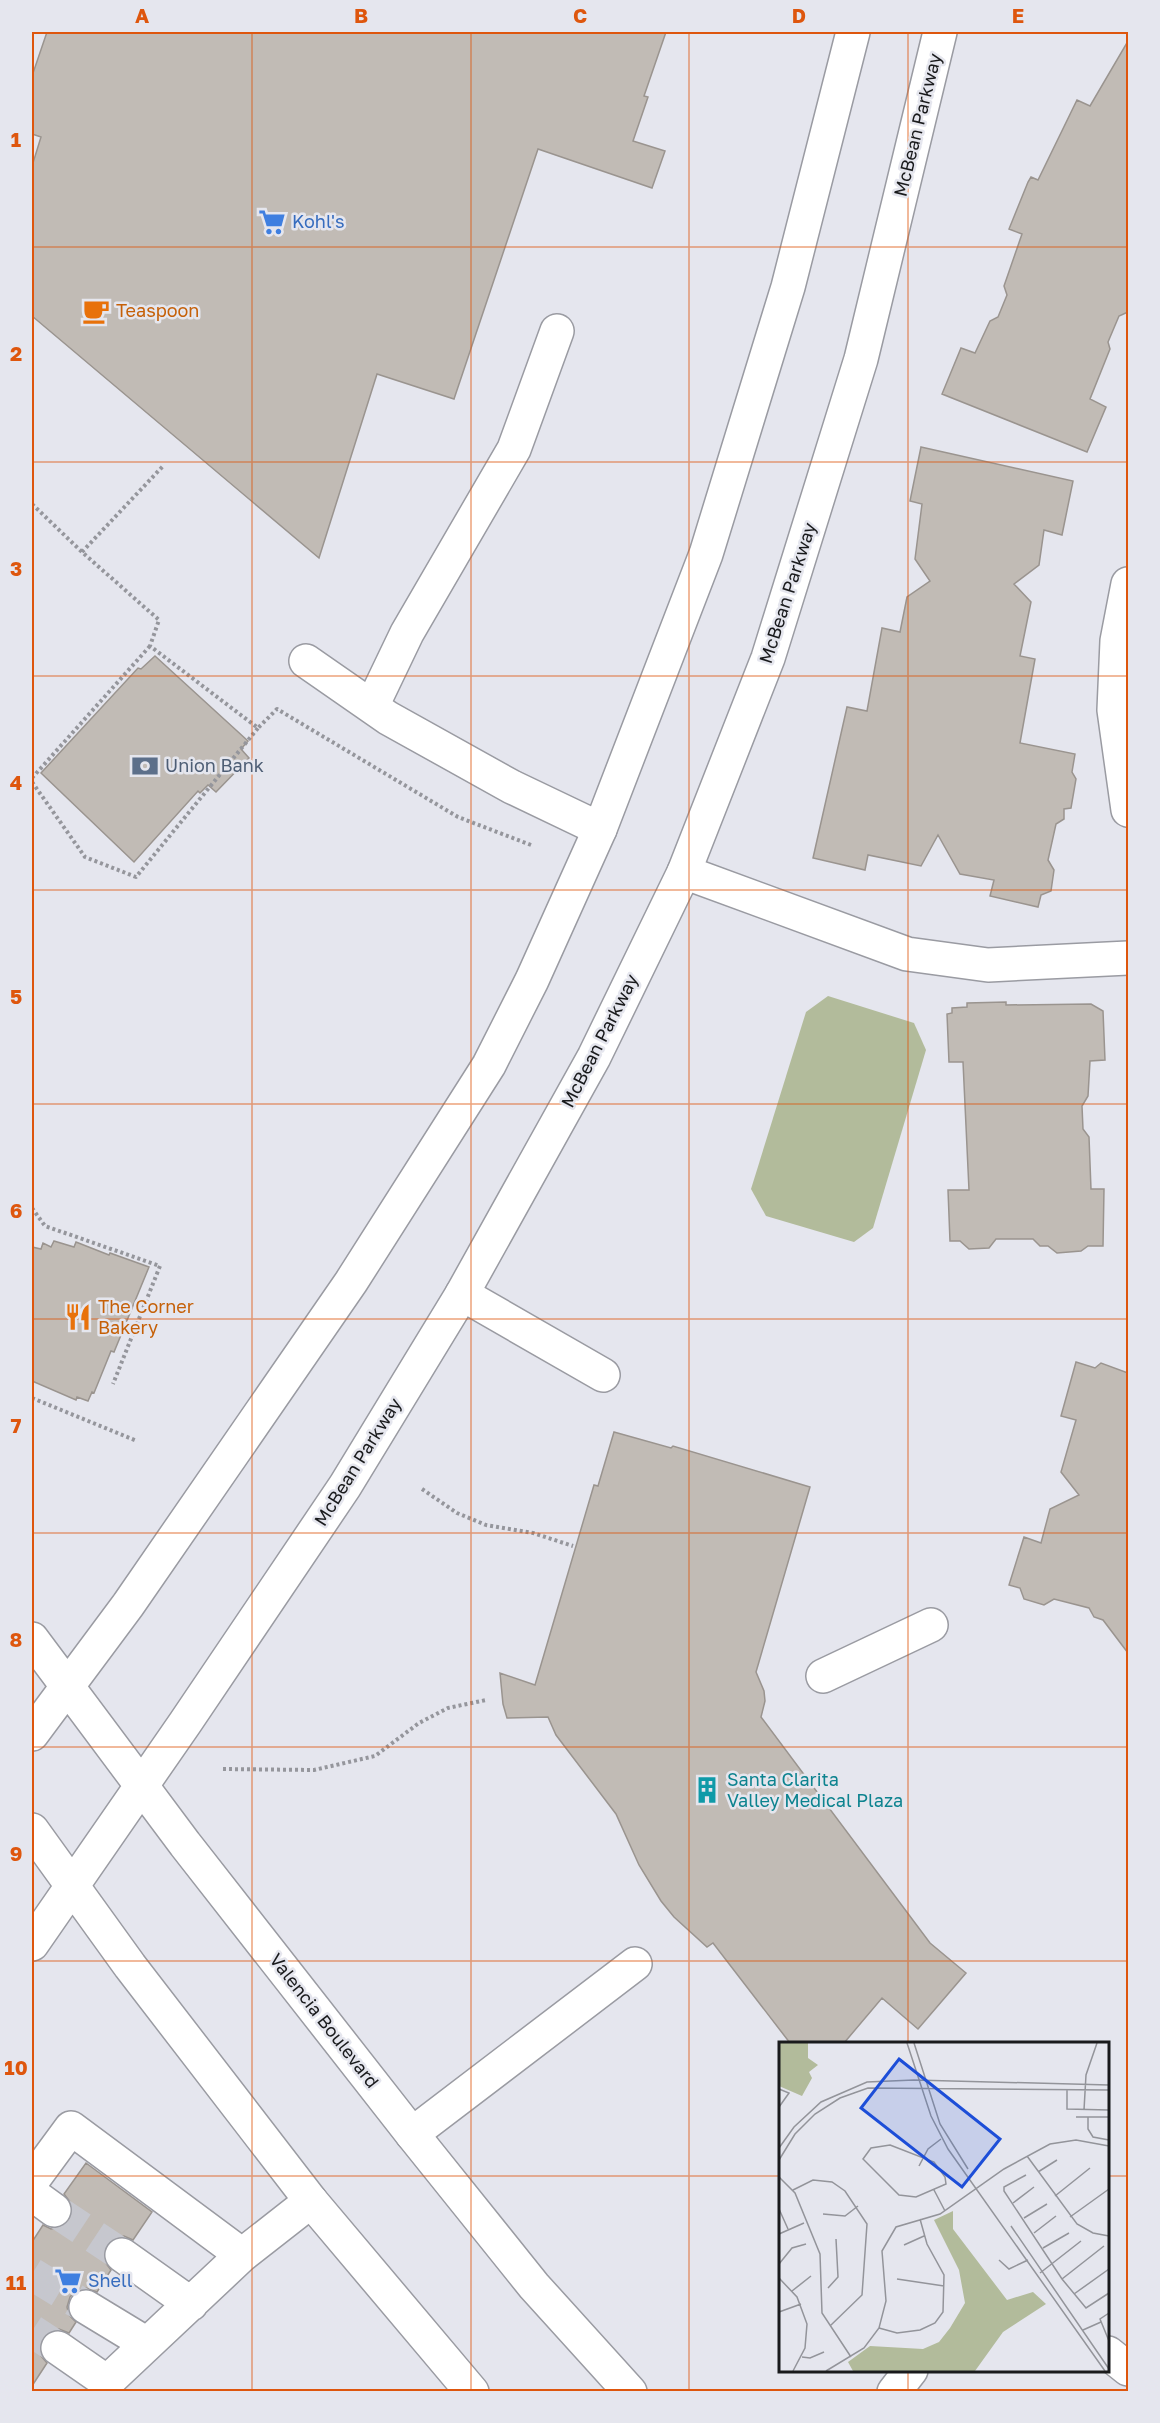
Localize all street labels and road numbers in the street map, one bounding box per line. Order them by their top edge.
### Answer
street label: McBean Parkway [889,51,945,199]
street label: McBean Parkway [754,519,820,666]
street label: McBean Parkway [556,970,642,1111]
street label: McBean Parkway [309,1393,405,1530]
street label: Valencia Boulevard [265,1949,384,2092]

